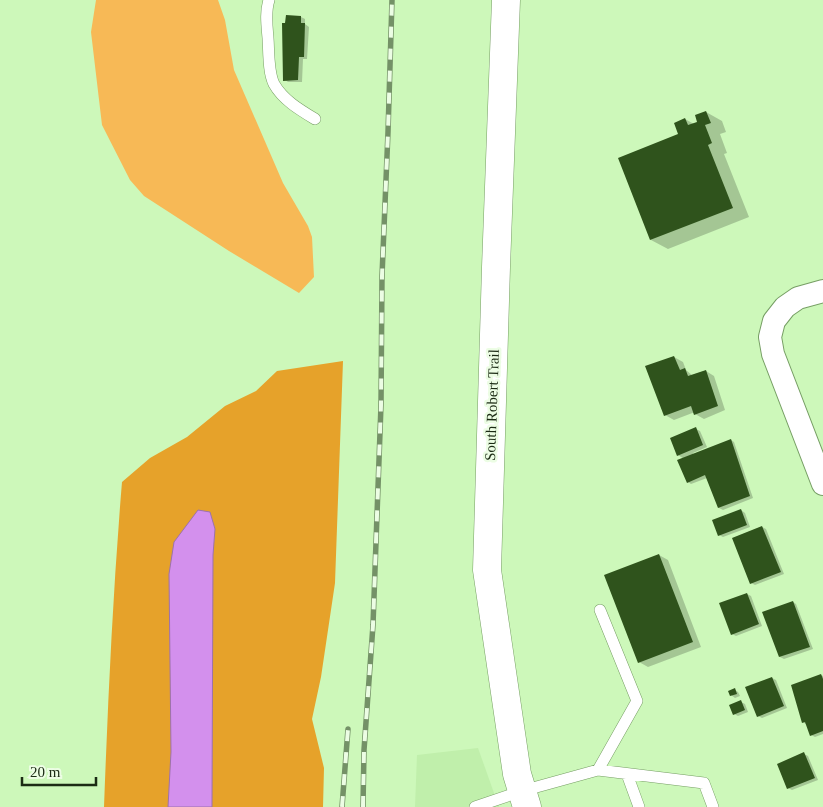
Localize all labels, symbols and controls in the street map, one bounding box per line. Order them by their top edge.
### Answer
street label: South Robert Trail [482,349,502,461]
scale bar [22,754,96,786]
text: 20 m [30,764,61,780]

